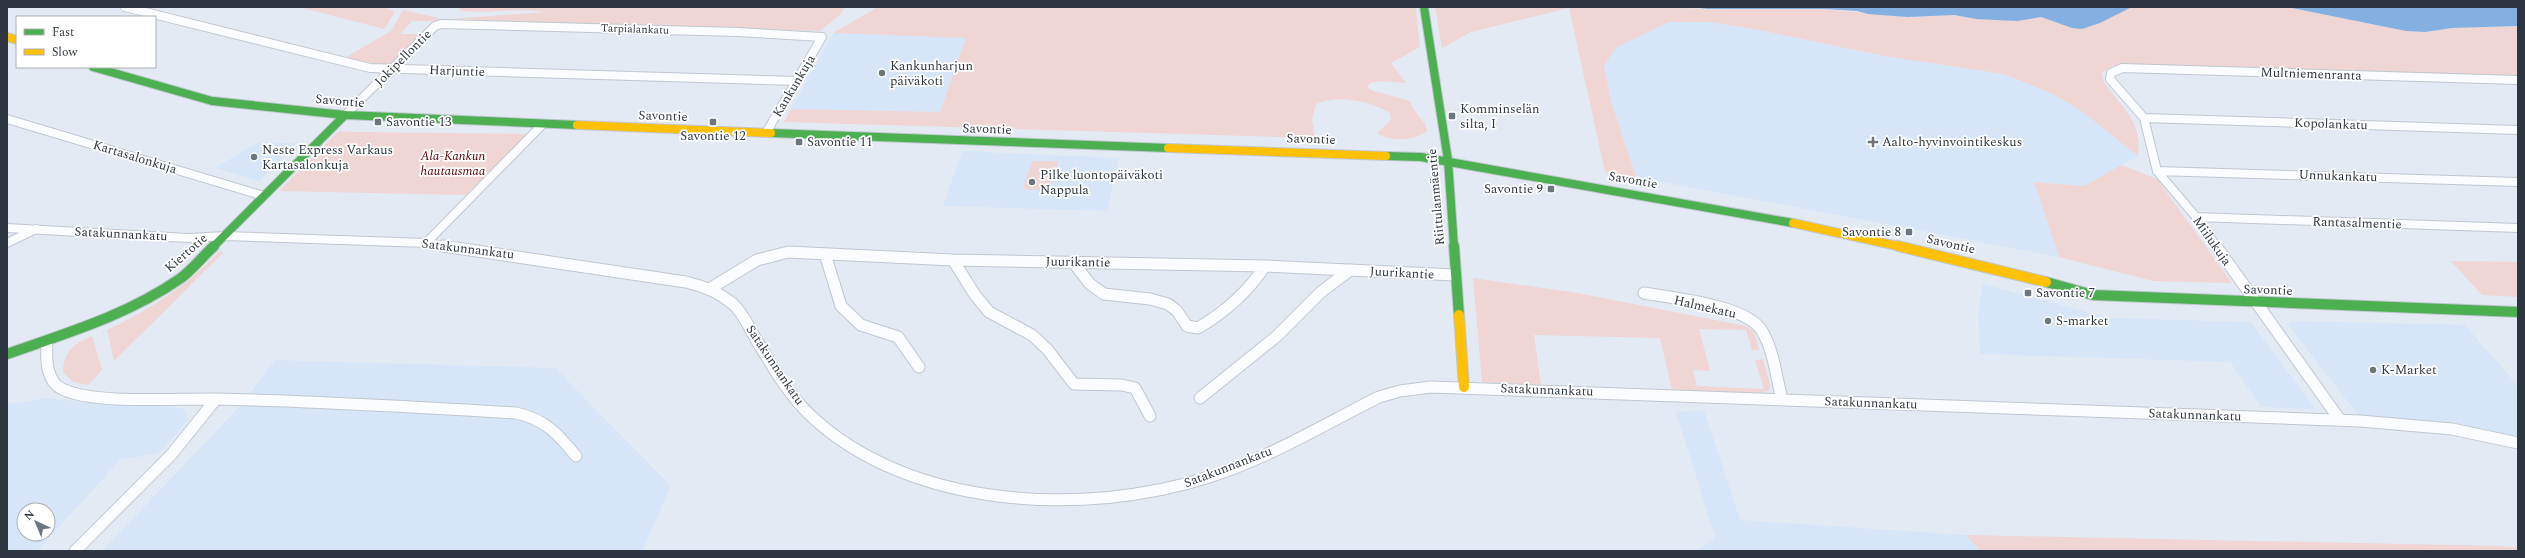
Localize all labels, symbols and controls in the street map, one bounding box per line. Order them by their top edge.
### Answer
legend [16,16,156,68]
street label: Tarpialankatu [601,19,669,39]
text: Fast [52,23,74,42]
street label: Jokipellontie [370,25,436,91]
text: Slow [52,43,78,62]
street label: Kankunkuja [767,50,821,121]
place label: Kankunharjun päiväkoti [890,56,973,91]
street label: Harjuntie [429,60,485,82]
street label: Multniemenranta [2260,62,2363,86]
marker: Kankunharjun päiväkoti [877,68,887,78]
street label: Savontie [315,89,365,113]
place label: Komminselän silta, I [1460,99,1540,134]
street label: Savontie [638,105,688,127]
marker: Komminselän silta, I [1447,111,1457,121]
place label: Savontie 13 [386,112,452,132]
street label: Kopolankatu [2294,113,2368,135]
marker: Savontie 13 [373,117,383,127]
marker: Savontie 12 [708,117,718,127]
street label: Savontie [962,118,1012,140]
place label: Savontie 12 [680,126,746,146]
street label: Savontie [1286,128,1336,150]
place label: Savontie 11 [807,132,873,152]
place label: Aalto-hyvinvointikeskus [1882,132,2022,152]
street label: Kartasalonkuja [91,135,180,179]
marker: Aalto-hyvinvointikeskus [1867,136,1879,148]
marker: Savontie 11 [794,137,804,147]
place label: Neste Express Varkaus Kartasalonkuja [262,140,393,175]
park label: Ala-Kankun hautausmaa [420,146,486,181]
street label: Riittulanmäentie [1422,148,1450,246]
marker: Neste Express Varkaus Kartasalonkuja [249,152,259,162]
place label: Pilke luontopäiväkoti Nappula [1040,165,1163,200]
street label: Unnukankatu [2298,165,2378,187]
street label: Savontie [1607,166,1659,194]
marker: Pilke luontopäiväkoti Nappula [1027,177,1037,187]
place label: Savontie 9 [1484,179,1543,199]
marker: Savontie 9 [1546,184,1556,194]
street label: Rantasalmentie [2312,211,2402,235]
street label: Miilukuja [2188,212,2237,270]
street label: Satakunnankatu [74,222,168,246]
place label: Savontie 8 [1842,222,1901,242]
marker: Savontie 8 [1904,227,1914,237]
street label: Kiertotie [160,229,212,277]
street label: Savontie [1925,229,1977,259]
street label: Satakunnankatu [421,233,515,265]
street label: Juurikantie [1045,251,1111,273]
street label: Juurikantie [1369,261,1435,285]
street label: Savontie [2243,279,2293,301]
place label: Savontie 7 [2036,283,2095,303]
marker: Savontie 7 [2023,288,2033,298]
street label: Halmekatu [1672,290,1738,324]
place label: S-market [2056,311,2109,331]
marker: S-market [2043,316,2053,326]
street label: Satakunnankatu [741,321,809,409]
place label: K-Market [2381,360,2437,380]
marker: K-Market [2368,365,2378,375]
street label: Satakunnankatu [1500,378,1594,402]
street label: Satakunnankatu [1824,391,1918,415]
street label: Satakunnankatu [2148,403,2242,427]
street label: Satakunnankatu [1181,441,1275,493]
north arrow [16,502,56,542]
text: N [20,506,39,524]

